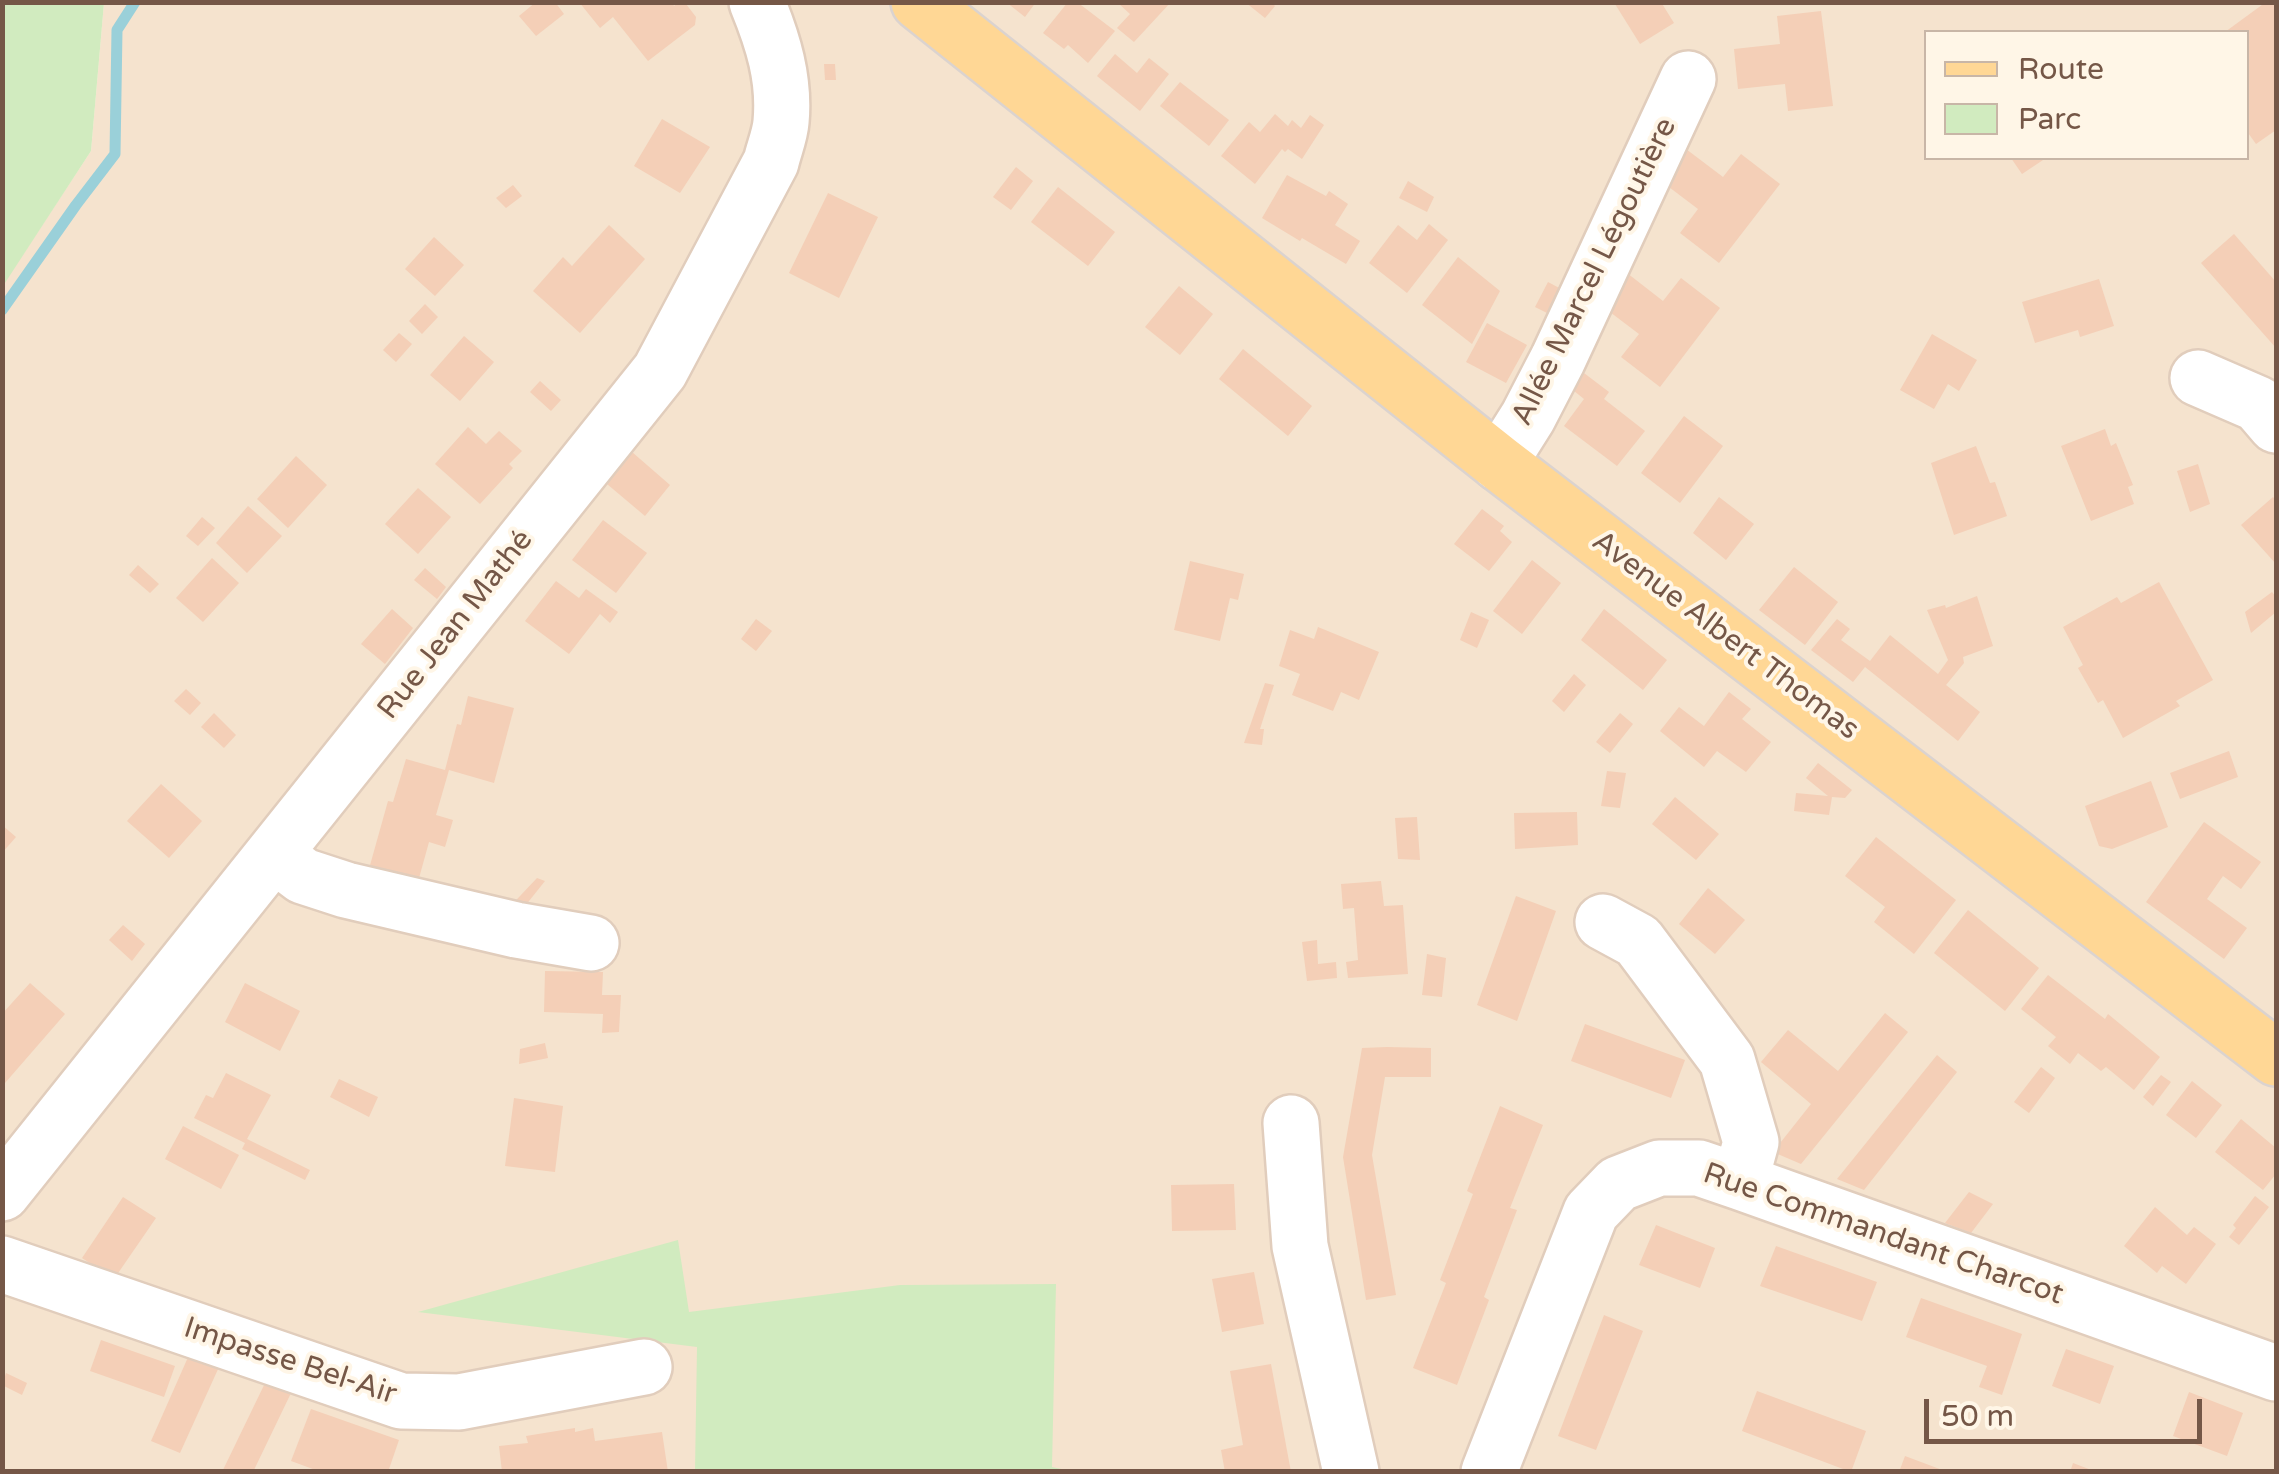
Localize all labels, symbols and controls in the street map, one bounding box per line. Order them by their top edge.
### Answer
legend [1924,30,2249,160]
text: Route [2018,51,2104,88]
text: Parc [2018,101,2081,138]
street label: Allée Marcel Légoutière [1505,112,1685,432]
street label: Rue Jean Mathé [371,523,541,727]
street label: Avenue Albert Thomas [1584,524,1866,748]
street label: Rue Commandant Charcot [1698,1156,2068,1314]
street label: Impasse Bel-Air [179,1311,401,1413]
scale bar [1929,1379,2206,1441]
text: 50 m [1941,1398,2014,1435]

